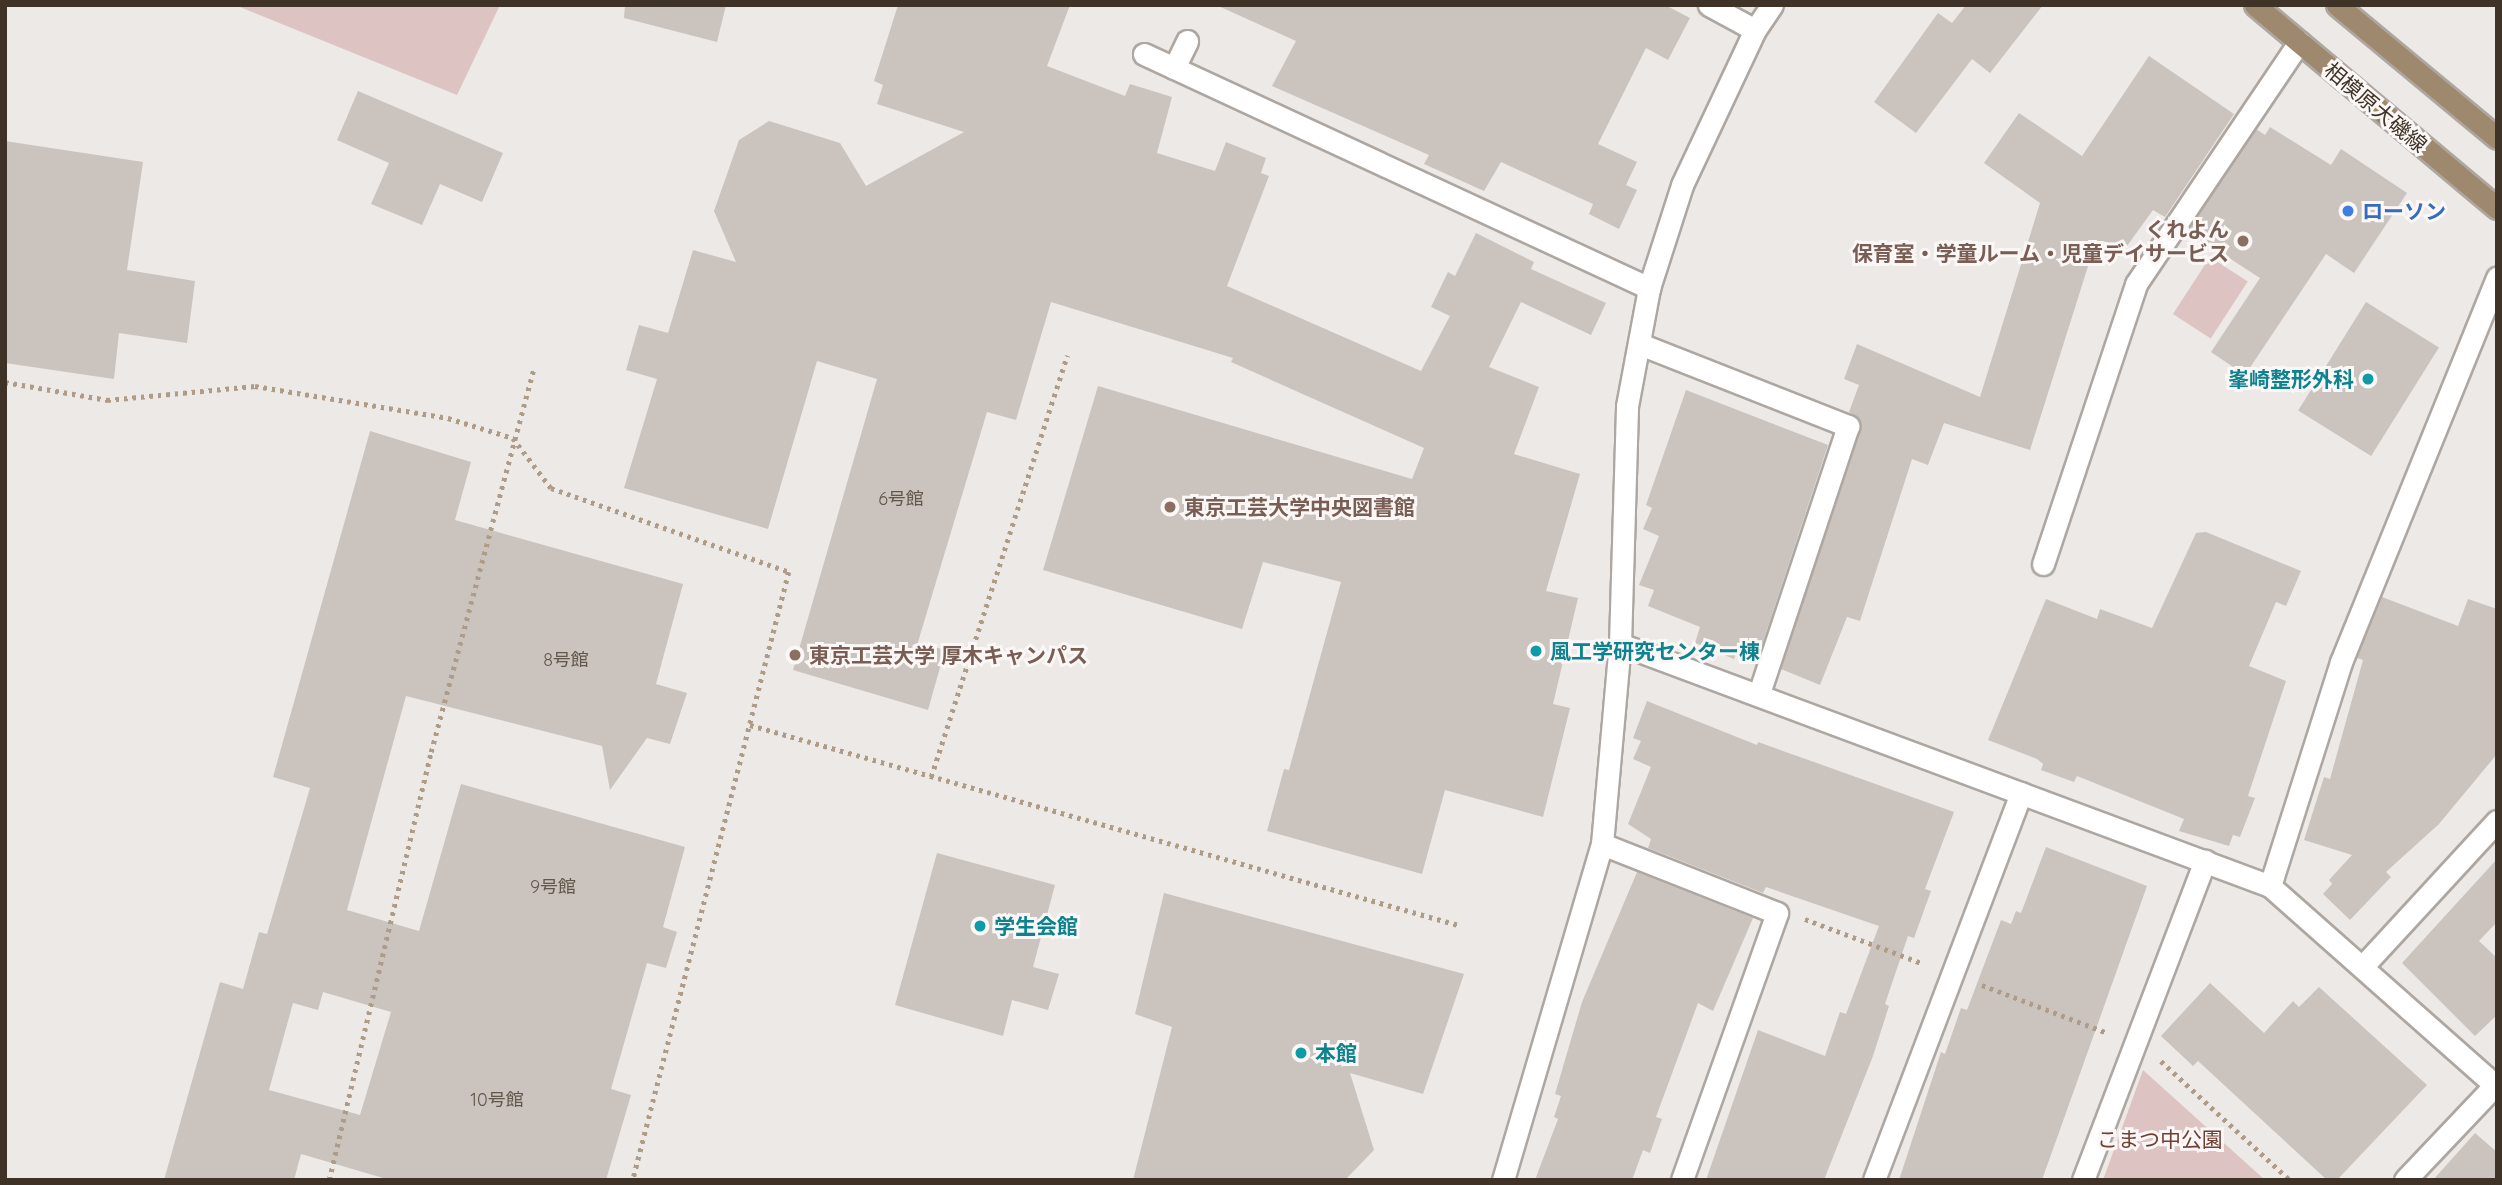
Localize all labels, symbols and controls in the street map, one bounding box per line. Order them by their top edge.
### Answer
street label: 相模原大磯線 [2320,57,2432,157]
place label: ローソン [2362,198,2446,224]
marker: ローソン [2340,203,2356,219]
place label: くれよん 保育室・学童ルーム・児童デイサービス [1851,216,2229,266]
marker: くれよん 保育室・学童ルーム・児童デイサービス [2235,233,2251,249]
place label: 峯崎整形外科 [2228,366,2354,392]
marker: 峯崎整形外科 [2360,371,2376,387]
house number: 6号館 [878,488,924,510]
place label: 東京工芸大学中央図書館 [1184,494,1415,520]
marker: 東京工芸大学中央図書館 [1162,499,1178,515]
place label: 風工学研究センター棟 [1550,638,1760,664]
place label: 東京工芸大学 厚木キャンパス [809,642,1088,668]
marker: 風工学研究センター棟 [1528,643,1544,659]
marker: 東京工芸大学 厚木キャンパス [787,647,803,663]
house number: 8号館 [543,649,589,671]
house number: 9号館 [530,876,576,898]
place label: 学生会館 [994,913,1078,939]
marker: 学生会館 [972,918,988,934]
place label: 本館 [1315,1040,1357,1066]
marker: 本館 [1293,1045,1309,1061]
house number: 10号館 [470,1089,524,1111]
park label: こまつ中公園 [2097,1126,2223,1152]

